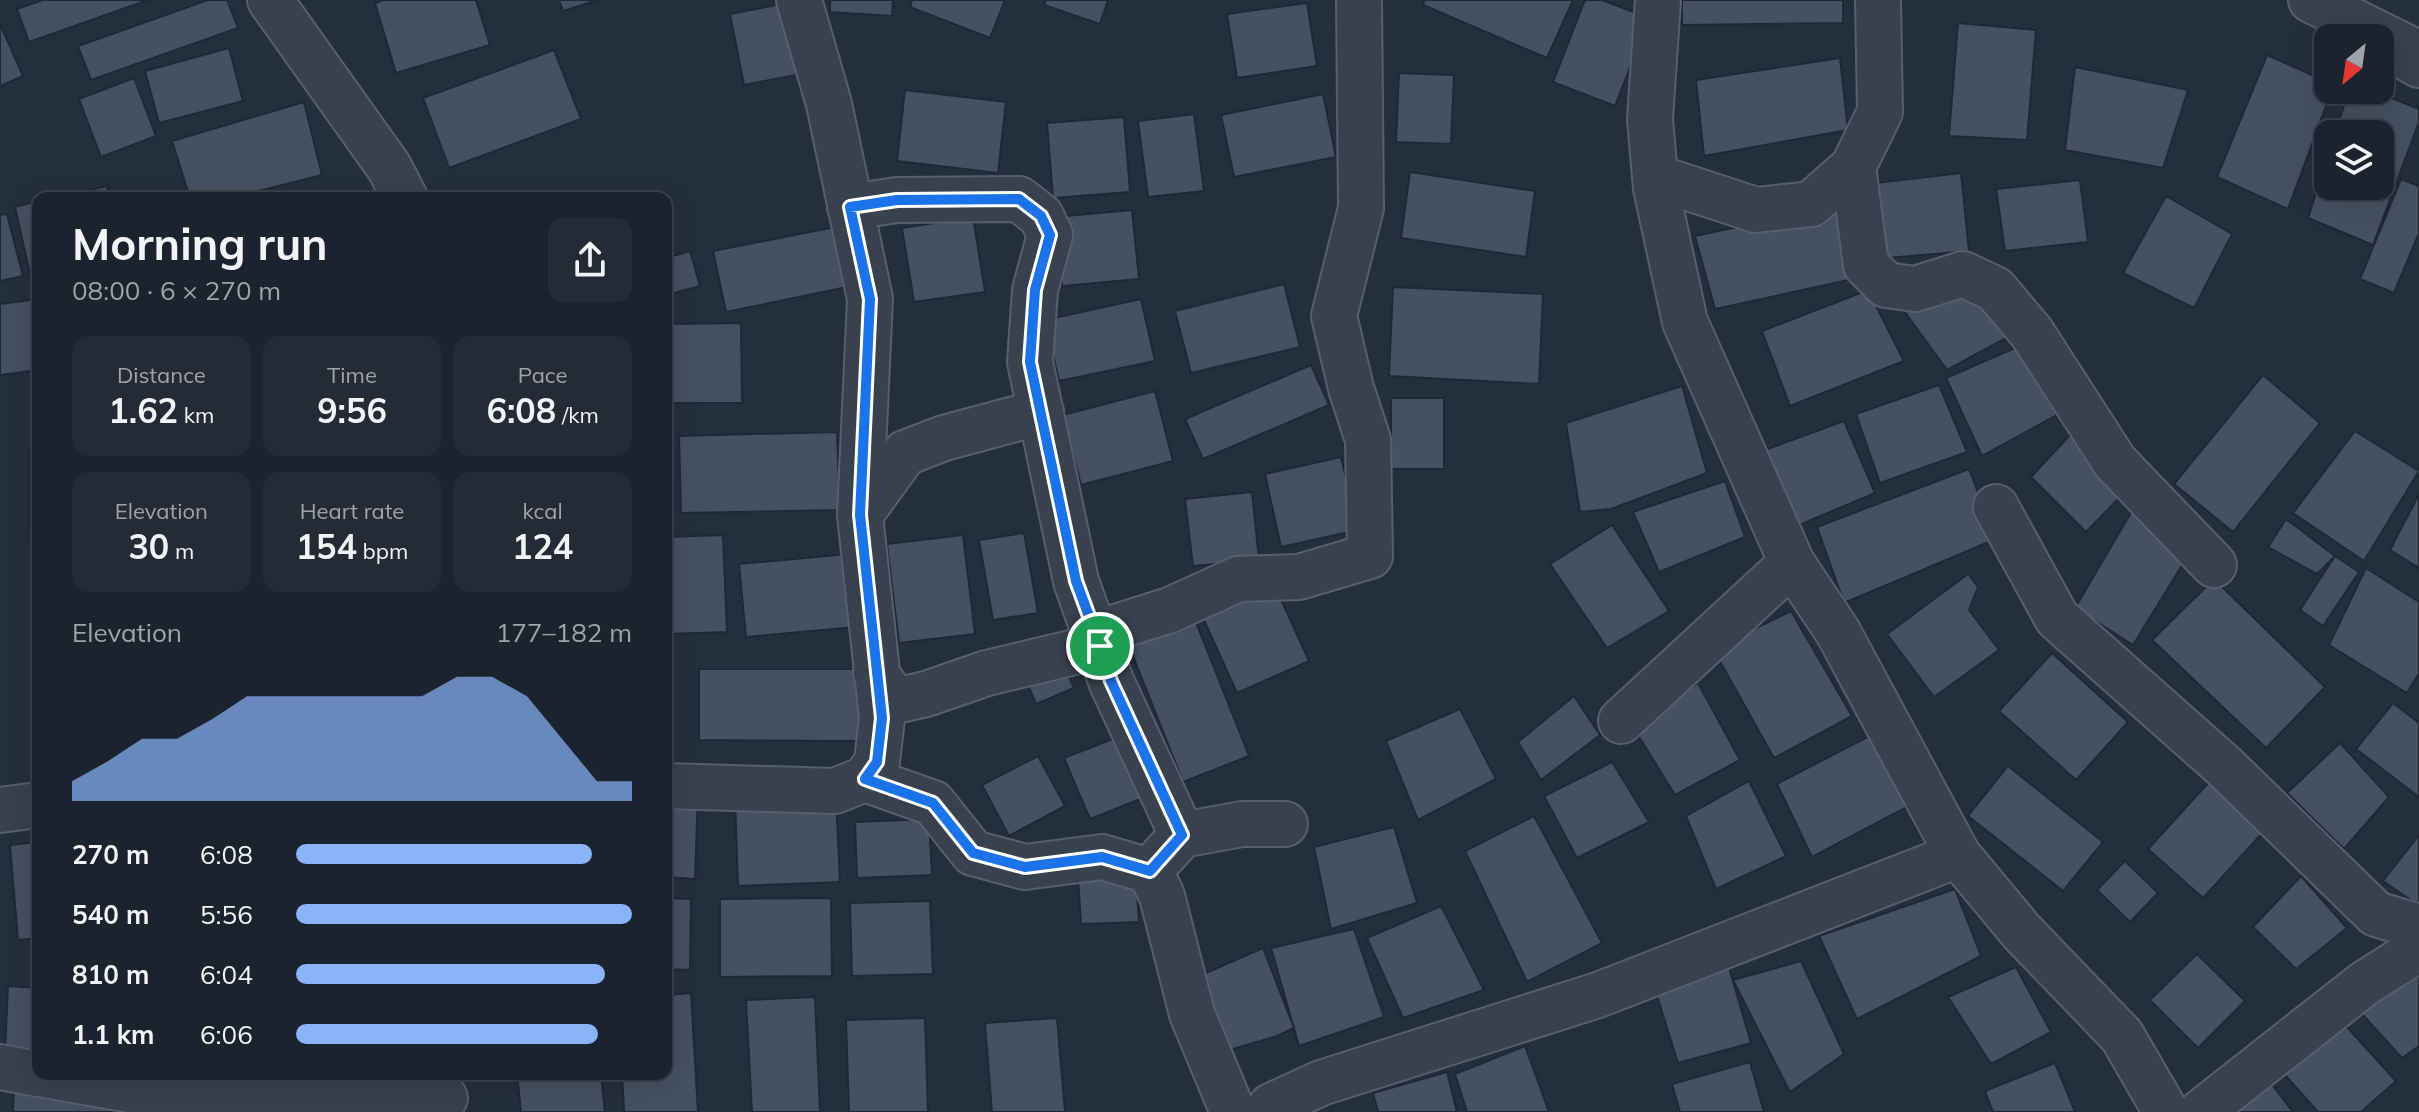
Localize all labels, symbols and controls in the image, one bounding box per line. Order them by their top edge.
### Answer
north arrow [2314,24,2394,104]
map controls [2314,24,2394,200]
button: layers [2314,120,2394,200]
text: Morning run [72,216,328,271]
button: share [548,218,632,302]
text: 08:00 · 6 × 270 m [72,274,281,307]
text: Distance [117,361,206,389]
text: Time [327,361,377,389]
text: Pace [518,361,567,389]
text: 1.62 [108,389,178,432]
text: 9:56 [317,389,387,432]
text: 6:08 [487,389,556,432]
text: km [178,401,214,429]
text: /km [556,401,599,429]
text: Elevation [115,497,208,525]
text: Heart rate [300,497,404,525]
text: kcal [523,497,563,525]
text: 30 [128,525,169,568]
text: 154 [296,525,357,568]
text: 124 [512,525,573,568]
text: m [169,537,194,565]
text: bpm [357,537,408,565]
pin [1066,612,1134,680]
text: Elevation [72,616,182,649]
text: 177–182 m [496,616,632,649]
icon: arrive [1078,624,1122,668]
text: 270 m [72,838,149,871]
text: 6:08 [200,838,253,871]
text: 540 m [72,898,149,931]
text: 5:56 [200,898,253,931]
text: 810 m [72,958,149,991]
text: 6:04 [200,958,253,991]
text: 1.1 km [72,1018,155,1051]
text: 6:06 [200,1018,253,1051]

